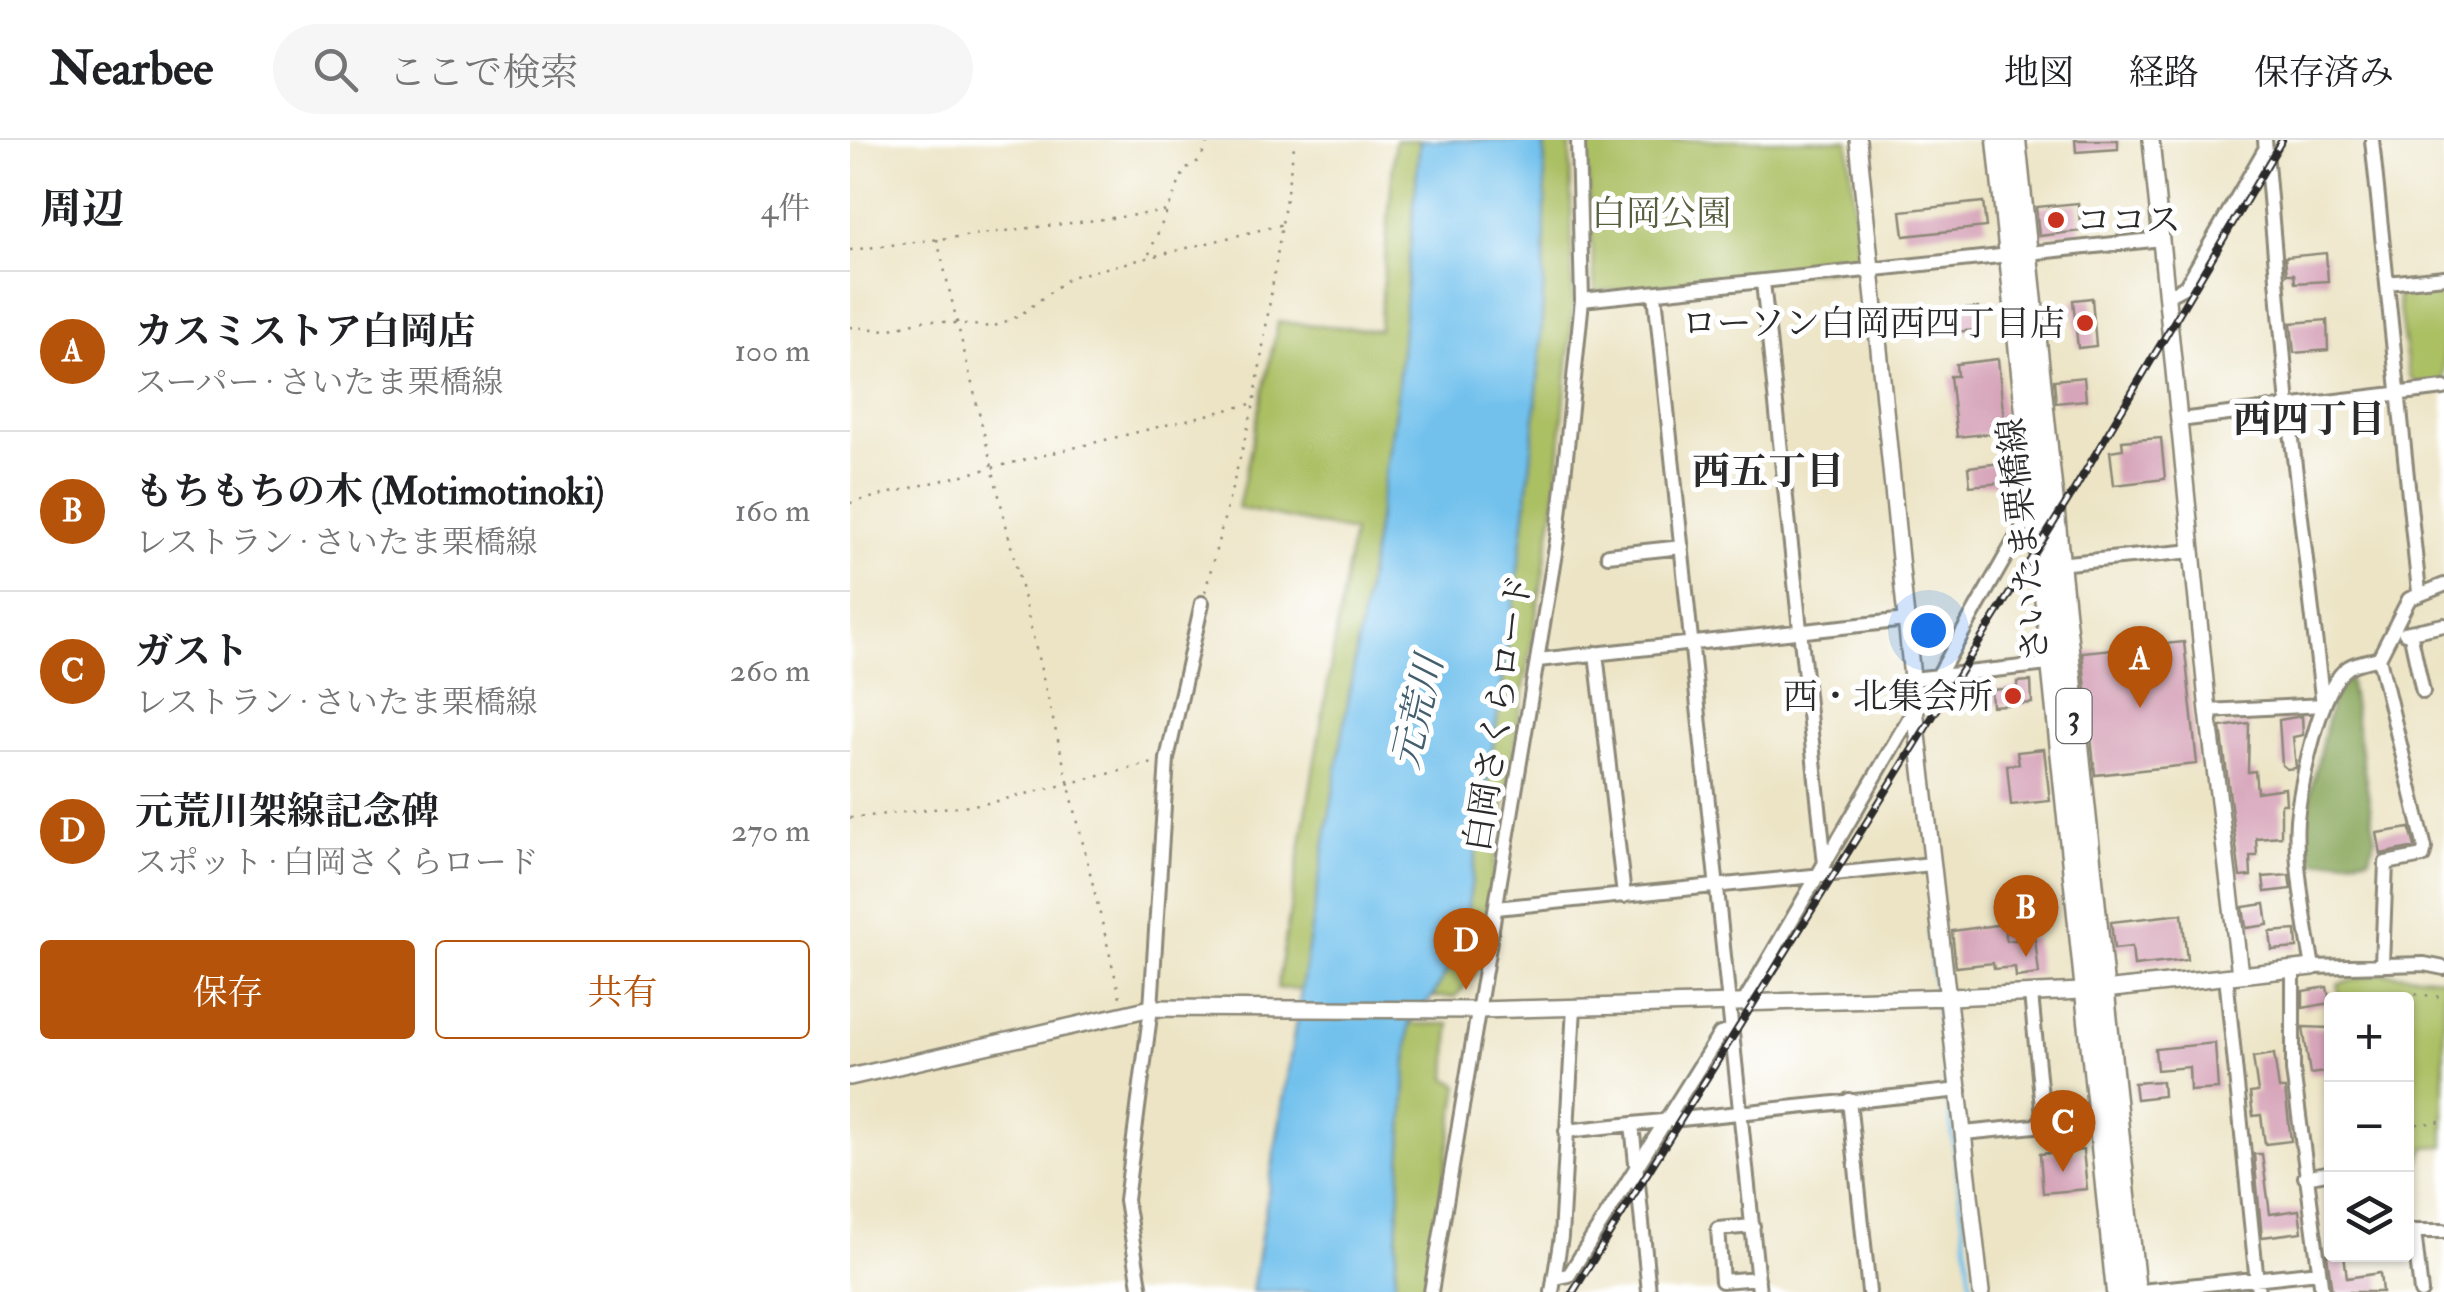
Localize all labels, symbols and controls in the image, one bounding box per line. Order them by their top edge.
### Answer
search box [273,24,973,114]
text: Nearbee [50,39,213,99]
icon: search [308,42,363,97]
text: ここで検索 [388,49,578,97]
text: 地図 [2004,51,2074,95]
text: 経路 [2129,51,2199,95]
text: 保存済み [2254,51,2394,95]
text: 周辺 [40,184,124,236]
text: 4件 [761,189,810,229]
park label: 白岡公園 [1591,192,1731,236]
place label: ココス [2076,199,2181,243]
marker: ココス [2045,209,2067,231]
place label: ローソン白岡西四丁目店 [1681,302,2065,346]
text: カスミストア白岡店 [135,308,476,356]
marker: ローソン白岡西四丁目店 [2074,312,2096,334]
text: A [62,331,83,371]
text: 100 m [734,331,810,371]
text: スーパー · さいたま栗橋線 [135,363,504,403]
district label: 西四丁目 [2233,396,2385,444]
street label: さいたま栗橋線 [1989,416,2059,664]
district label: 西五丁目 [1692,448,1844,496]
text: もちもちの木 (Motimotinoki) [135,468,604,516]
text: B [62,491,83,531]
text: 160 m [735,491,810,531]
text: レストラン · さいたま栗橋線 [135,523,538,563]
street label: 白岡さくらロード [1455,571,1543,855]
your location [1903,605,1954,656]
pin: A [2108,626,2172,708]
text: ガスト [135,628,249,676]
water label: 元荒川 [1382,647,1455,773]
text: C [61,651,84,691]
text: 260 m [730,651,810,691]
place label: 西・北集会所 [1783,675,1993,719]
text: レストラン · さいたま栗橋線 [135,683,538,723]
marker: 西・北集会所 [2002,685,2024,707]
road number: 3 [2056,689,2092,743]
text: 元荒川架線記念碑 [135,788,439,836]
text: D [59,811,86,851]
text: 270 m [731,811,810,851]
text: スポット · 白岡さくらロード [135,843,539,883]
pin: B [1994,874,2058,957]
pin: D [1434,908,1498,990]
button: 保存 [40,940,415,1039]
button: 共有 [435,940,810,1039]
map controls [2324,992,2414,1262]
button: + [2324,992,2414,1082]
button: − [2324,1082,2414,1172]
pin: C [2030,1090,2096,1172]
button: layers [2324,1172,2414,1262]

